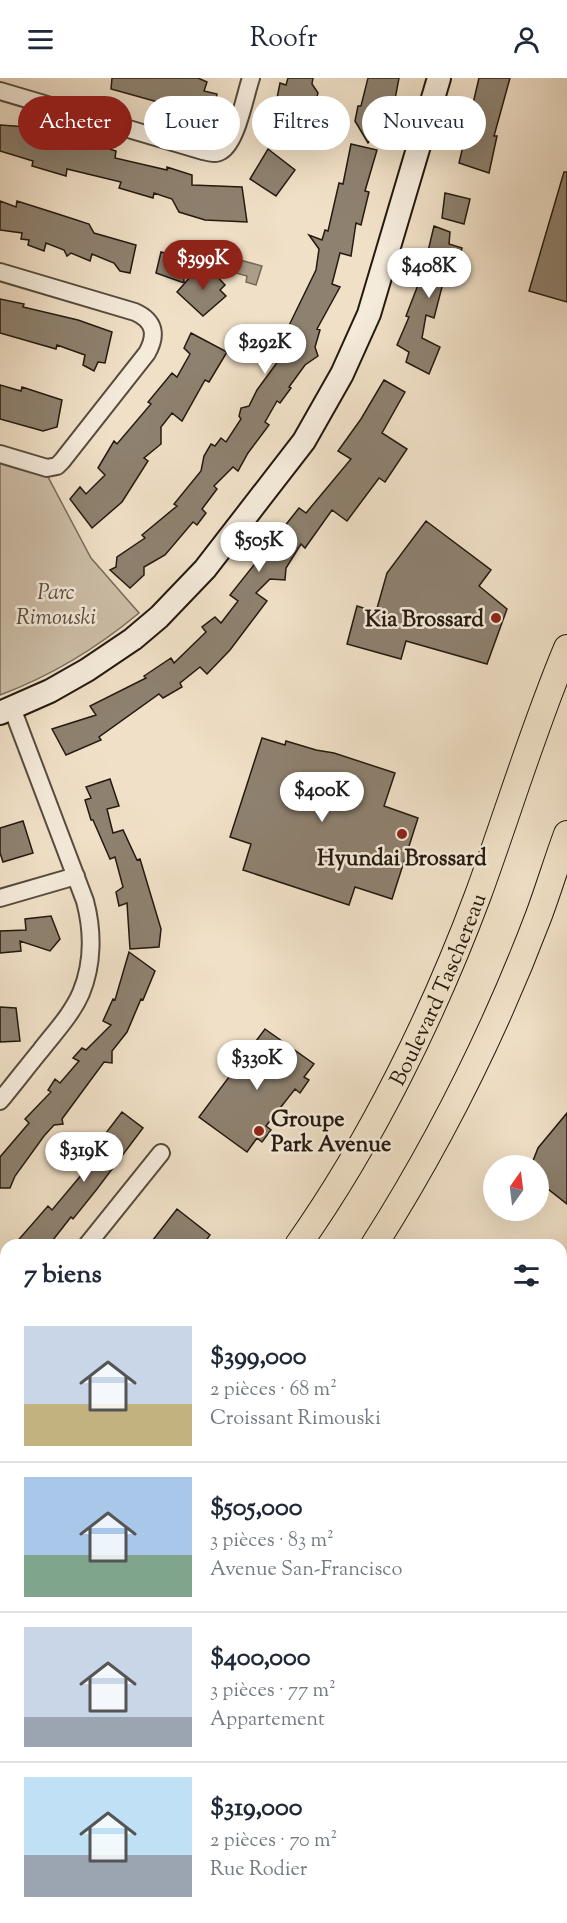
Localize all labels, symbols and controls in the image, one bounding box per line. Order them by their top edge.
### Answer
text: Roofr [250,20,317,59]
icon: menu [24,23,57,56]
icon: person [510,23,543,56]
chip: Acheter [18,96,132,150]
chip: Louer [144,96,240,150]
chip: Filtres [252,96,350,150]
chip: Nouveau [362,96,486,150]
pin: $399K [161,240,245,291]
text: $399K [177,245,229,274]
pin: $408K [387,248,471,299]
text: $408K [401,253,457,282]
pin: $292K [223,324,307,375]
text: $292K [238,329,292,358]
pin: $505K [217,522,301,573]
text: $505K [234,527,284,556]
park label: Parc Rimouski [16,578,96,635]
place label: Kia Brossard [365,605,485,637]
marker: Kia Brossard [489,611,503,625]
pin: $400K [280,772,364,823]
text: $400K [294,777,350,806]
marker: Hyundai Brossard [395,827,409,841]
place label: Hyundai Brossard [317,844,487,876]
street label: Boulevard Taschereau [383,889,496,1092]
pin: $330K [215,1040,299,1091]
text: $330K [231,1045,283,1074]
place label: Groupe Park Avenue [271,1105,391,1162]
marker: Groupe Park Avenue [252,1124,266,1138]
pin: $319K [42,1132,126,1183]
text: $319K [59,1137,109,1166]
north arrow [483,1155,549,1221]
map controls [483,1155,549,1221]
text: 7 biens [24,1257,102,1294]
icon: filters [510,1259,543,1292]
text: $399,000 [210,1339,306,1376]
icon: home [72,1350,144,1422]
text: 2 pièces · 68 m² [210,1376,337,1405]
text: Croissant Rimouski [210,1405,381,1434]
text: $505,000 [210,1490,302,1527]
icon: home [72,1501,144,1573]
text: 3 pièces · 83 m² [210,1527,334,1556]
text: Avenue San-Francisco [210,1556,402,1585]
text: $400,000 [210,1640,311,1677]
icon: home [72,1651,144,1723]
text: 3 pièces · 77 m² [210,1677,336,1706]
text: Appartement [210,1706,325,1735]
text: $319,000 [210,1790,303,1827]
icon: home [72,1801,144,1873]
text: 2 pièces · 70 m² [210,1827,337,1856]
text: Rue Rodier [210,1856,307,1885]

